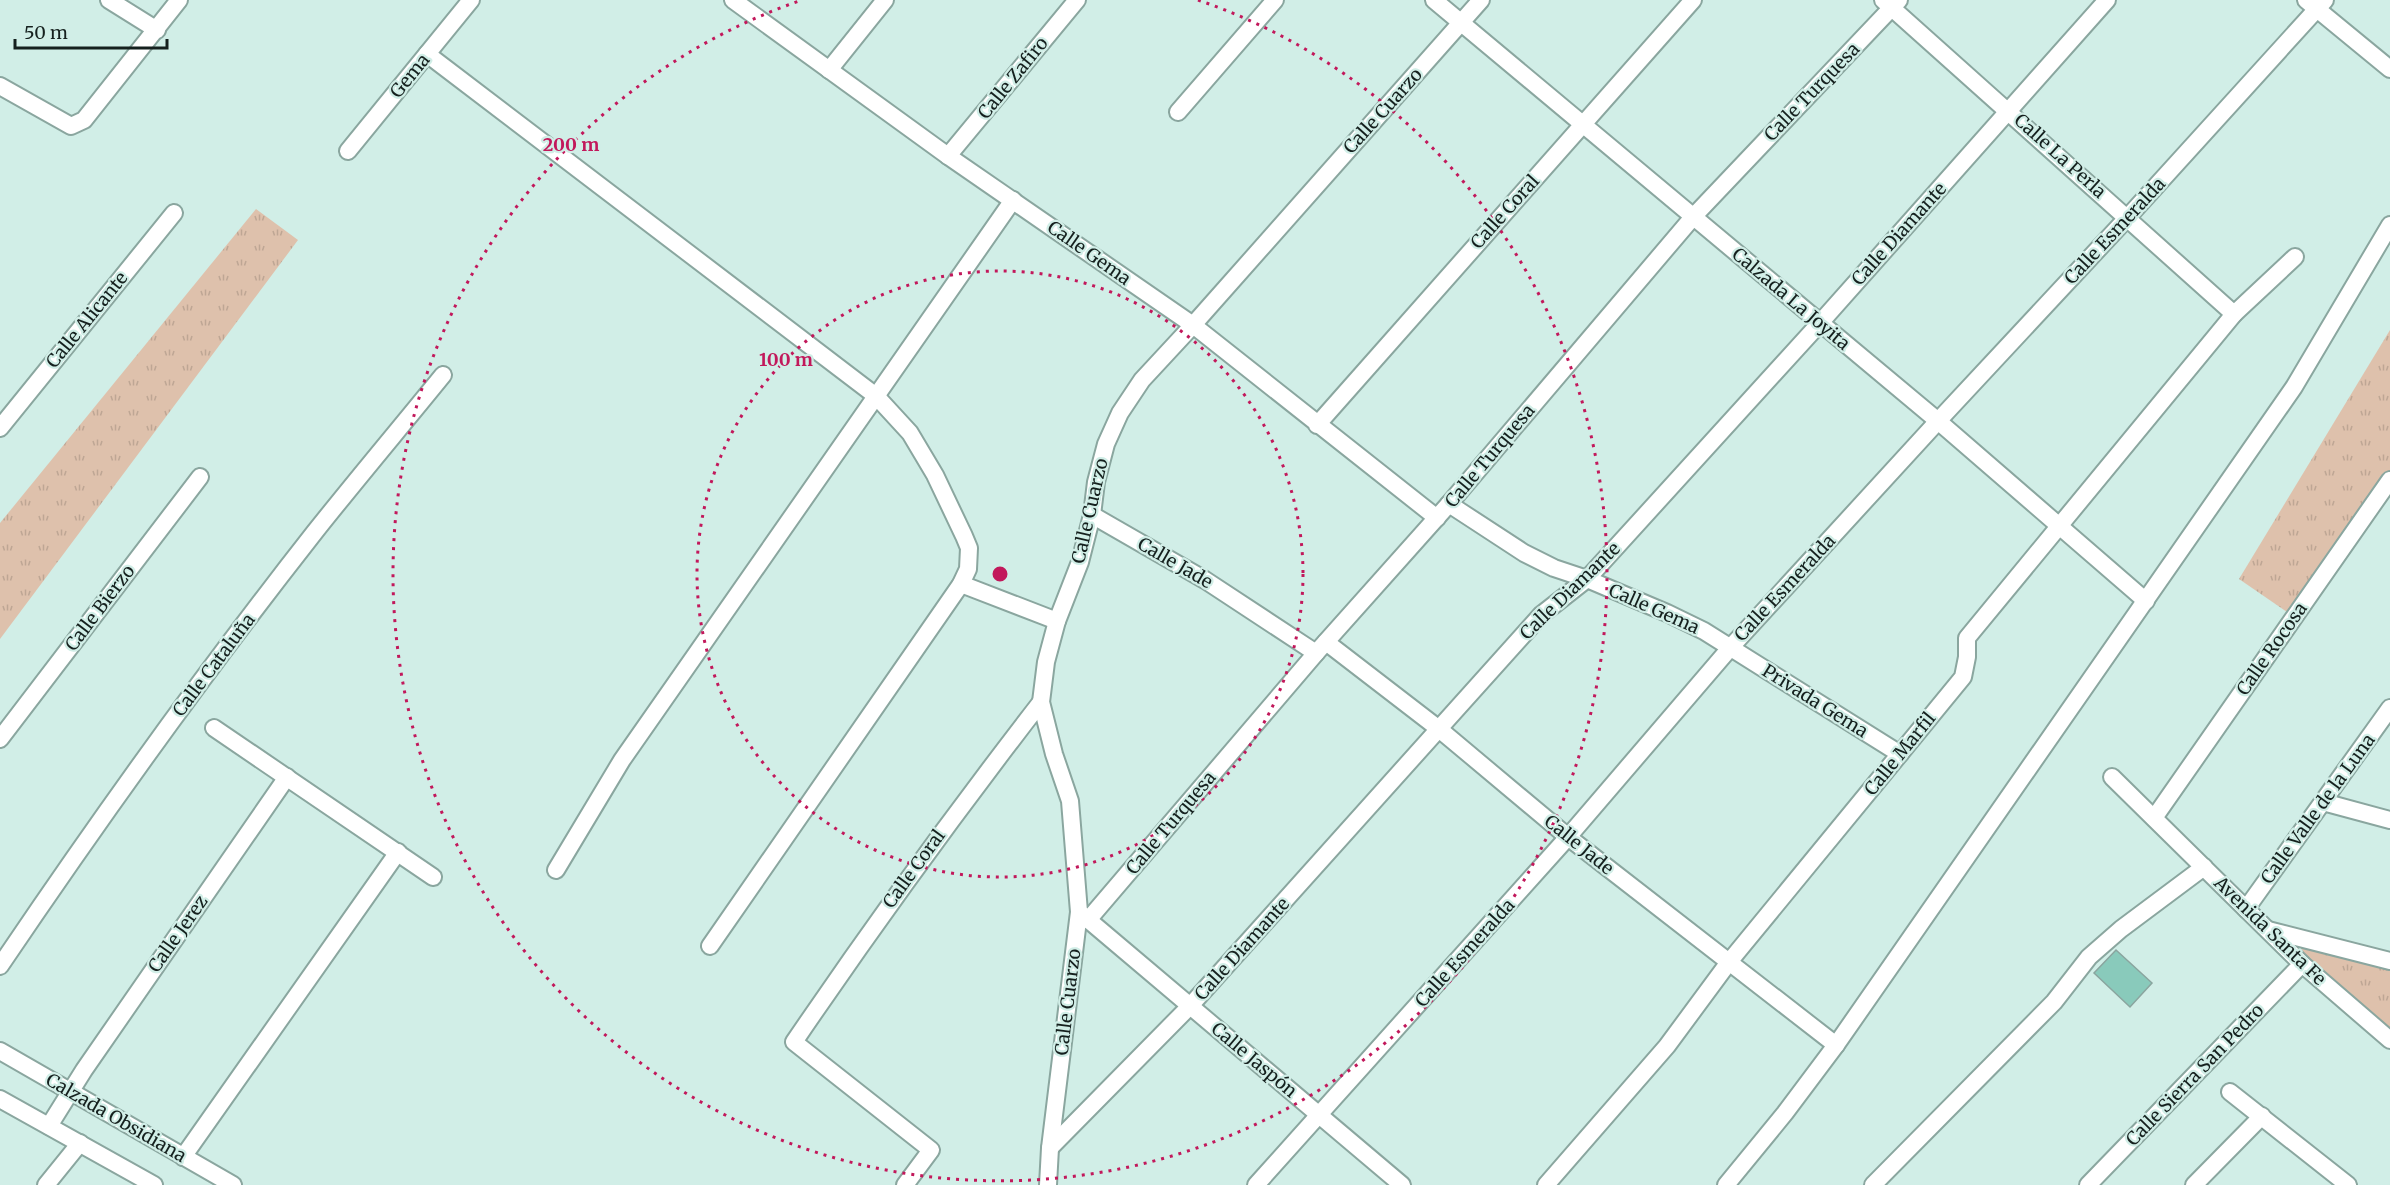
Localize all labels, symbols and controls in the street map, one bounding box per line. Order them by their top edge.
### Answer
scale bar [15,12,166,50]
text: 50 m [24,21,68,44]
street label: Calle Zafiro [973,32,1053,123]
street label: Calle Turquesa [1759,37,1865,146]
street label: Gema [385,49,435,103]
street label: Calle Cuarzo [1338,63,1427,158]
street label: Calle La Perla [2010,108,2111,203]
text: 200 m [543,133,599,156]
street label: Calle Coral [1465,170,1544,253]
street label: Calle Esmeralda [2059,172,2170,289]
street label: Calle Diamante [1846,177,1951,290]
street label: Calle Gema [1043,215,1136,290]
street label: Calzada La Joyita [1728,243,1855,355]
street label: Calle Alicante [41,267,132,372]
text: 100 m [759,348,813,371]
street label: Calle Turquesa [1440,399,1540,512]
street label: Calle Cuarzo [1066,456,1113,566]
street label: Calle Esmeralda [1729,529,1840,646]
street label: Calle Jade [1134,532,1217,593]
street label: Calle Diamante [1515,537,1625,644]
street label: Calle Bierzo [60,560,139,655]
centre of rings [990,564,1010,584]
street label: Calle Gema [1605,578,1703,639]
street label: Calle Rocosa [2231,598,2312,700]
street label: Calle Cataluña [167,608,260,721]
street label: Privada Gema [1758,659,1873,742]
street label: Calle Marfil [1859,707,1940,800]
street label: Calle Valle de la Luna [2255,729,2380,888]
street label: Calle Turquesa [1121,766,1221,879]
street label: Calle Jade [1540,810,1619,880]
street label: Calle Coral [877,825,950,913]
street label: Avenida Santa Fe [2209,871,2331,990]
street label: Calle Jerez [143,891,213,977]
street label: Calle Diamante [1189,892,1294,1005]
street label: Calle Esmeralda [1410,893,1520,1012]
street label: Calle Cuarzo [1050,947,1085,1057]
street label: Calle Sierra San Pedro [2121,999,2268,1151]
street label: Calle Jaspón [1207,1017,1302,1102]
street label: Calzada Obsidiana [42,1068,191,1167]

